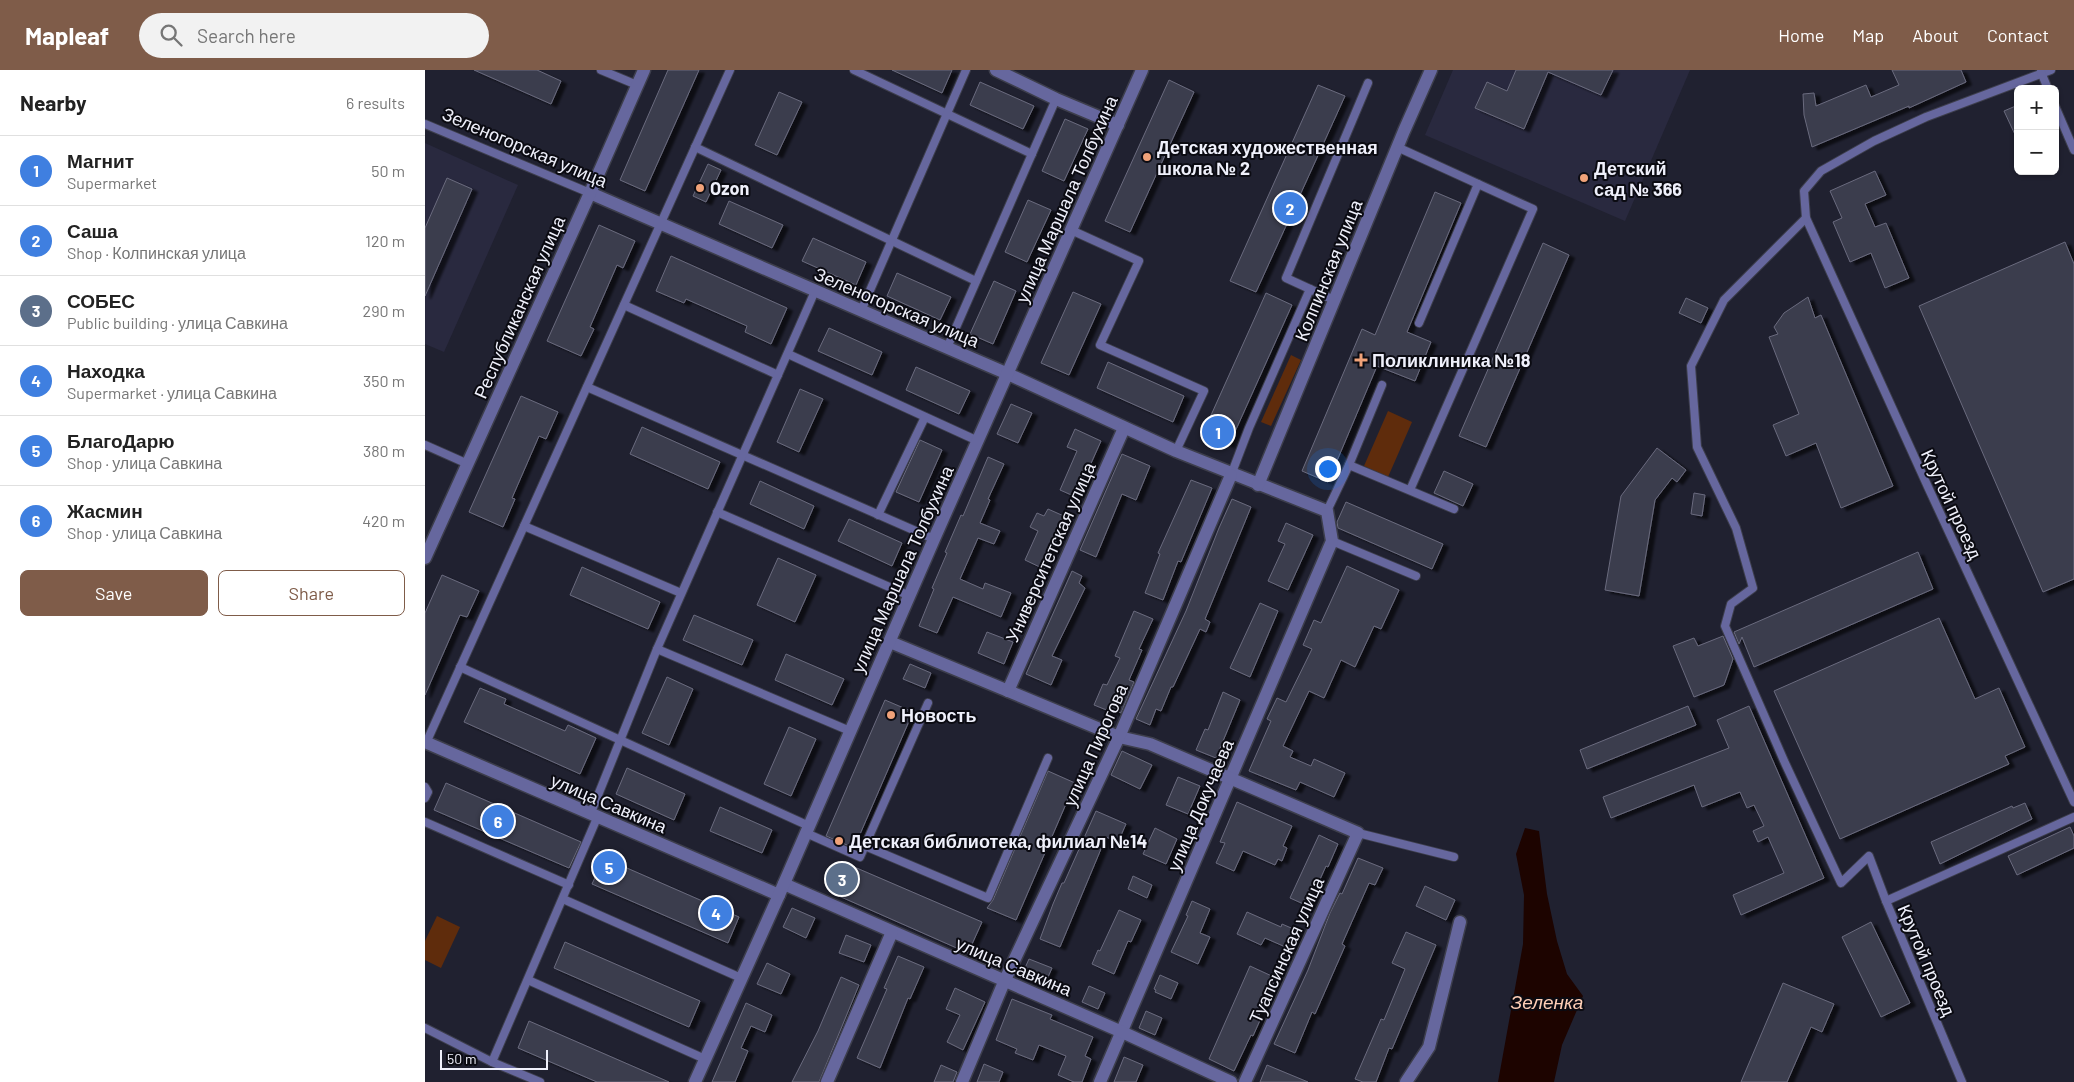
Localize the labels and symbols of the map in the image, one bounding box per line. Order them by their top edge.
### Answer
street label: улица Маршала Толбухина [1010,91,1122,306]
street label: Зеленогорская улица [439,102,612,192]
place label: Детская художественная школа № 2 [1157,136,1378,179]
marker: Детская художественная школа № 2 [1141,151,1153,163]
place label: Детский сад № 366 [1594,157,1682,200]
marker: Детский сад № 366 [1578,172,1590,184]
place label: Ozon [710,177,749,199]
marker: Ozon [694,182,706,194]
pin: 2 [1274,189,1306,227]
street label: Колпинская улица [1290,195,1367,344]
street label: Республиканская улица [469,211,570,402]
street label: Зеленогорская улица [811,262,984,352]
place label: Поликлиника №18 [1372,349,1531,371]
marker: Поликлиника №18 [1354,353,1368,367]
pin: 1 [1202,413,1234,451]
street label: Крутой проезд [1917,446,1987,563]
your location [1315,456,1341,482]
street label: Университетская улица [1000,458,1100,645]
street label: улица Маршала Толбухина [846,461,958,676]
street label: улица Пирогова [1058,679,1132,810]
place label: Новость [901,704,976,726]
marker: Новость [885,709,897,721]
street label: улица Докучаева [1162,735,1238,874]
street label: улица Савкина [548,769,671,838]
pin: 6 [482,802,514,840]
place label: Детская библиотека, филиал №14 [849,830,1147,852]
marker: Детская библиотека, филиал №14 [833,835,845,847]
pin: 5 [593,848,625,886]
pin: 3 [826,860,858,898]
street label: Туапсинская улица [1244,873,1329,1026]
pin: 4 [700,894,732,932]
street label: Крутой проезд [1894,901,1961,1019]
street label: улица Савкина [953,932,1076,1001]
water label: Зеленка [1511,990,1583,1013]
scale bar [440,1047,547,1070]

